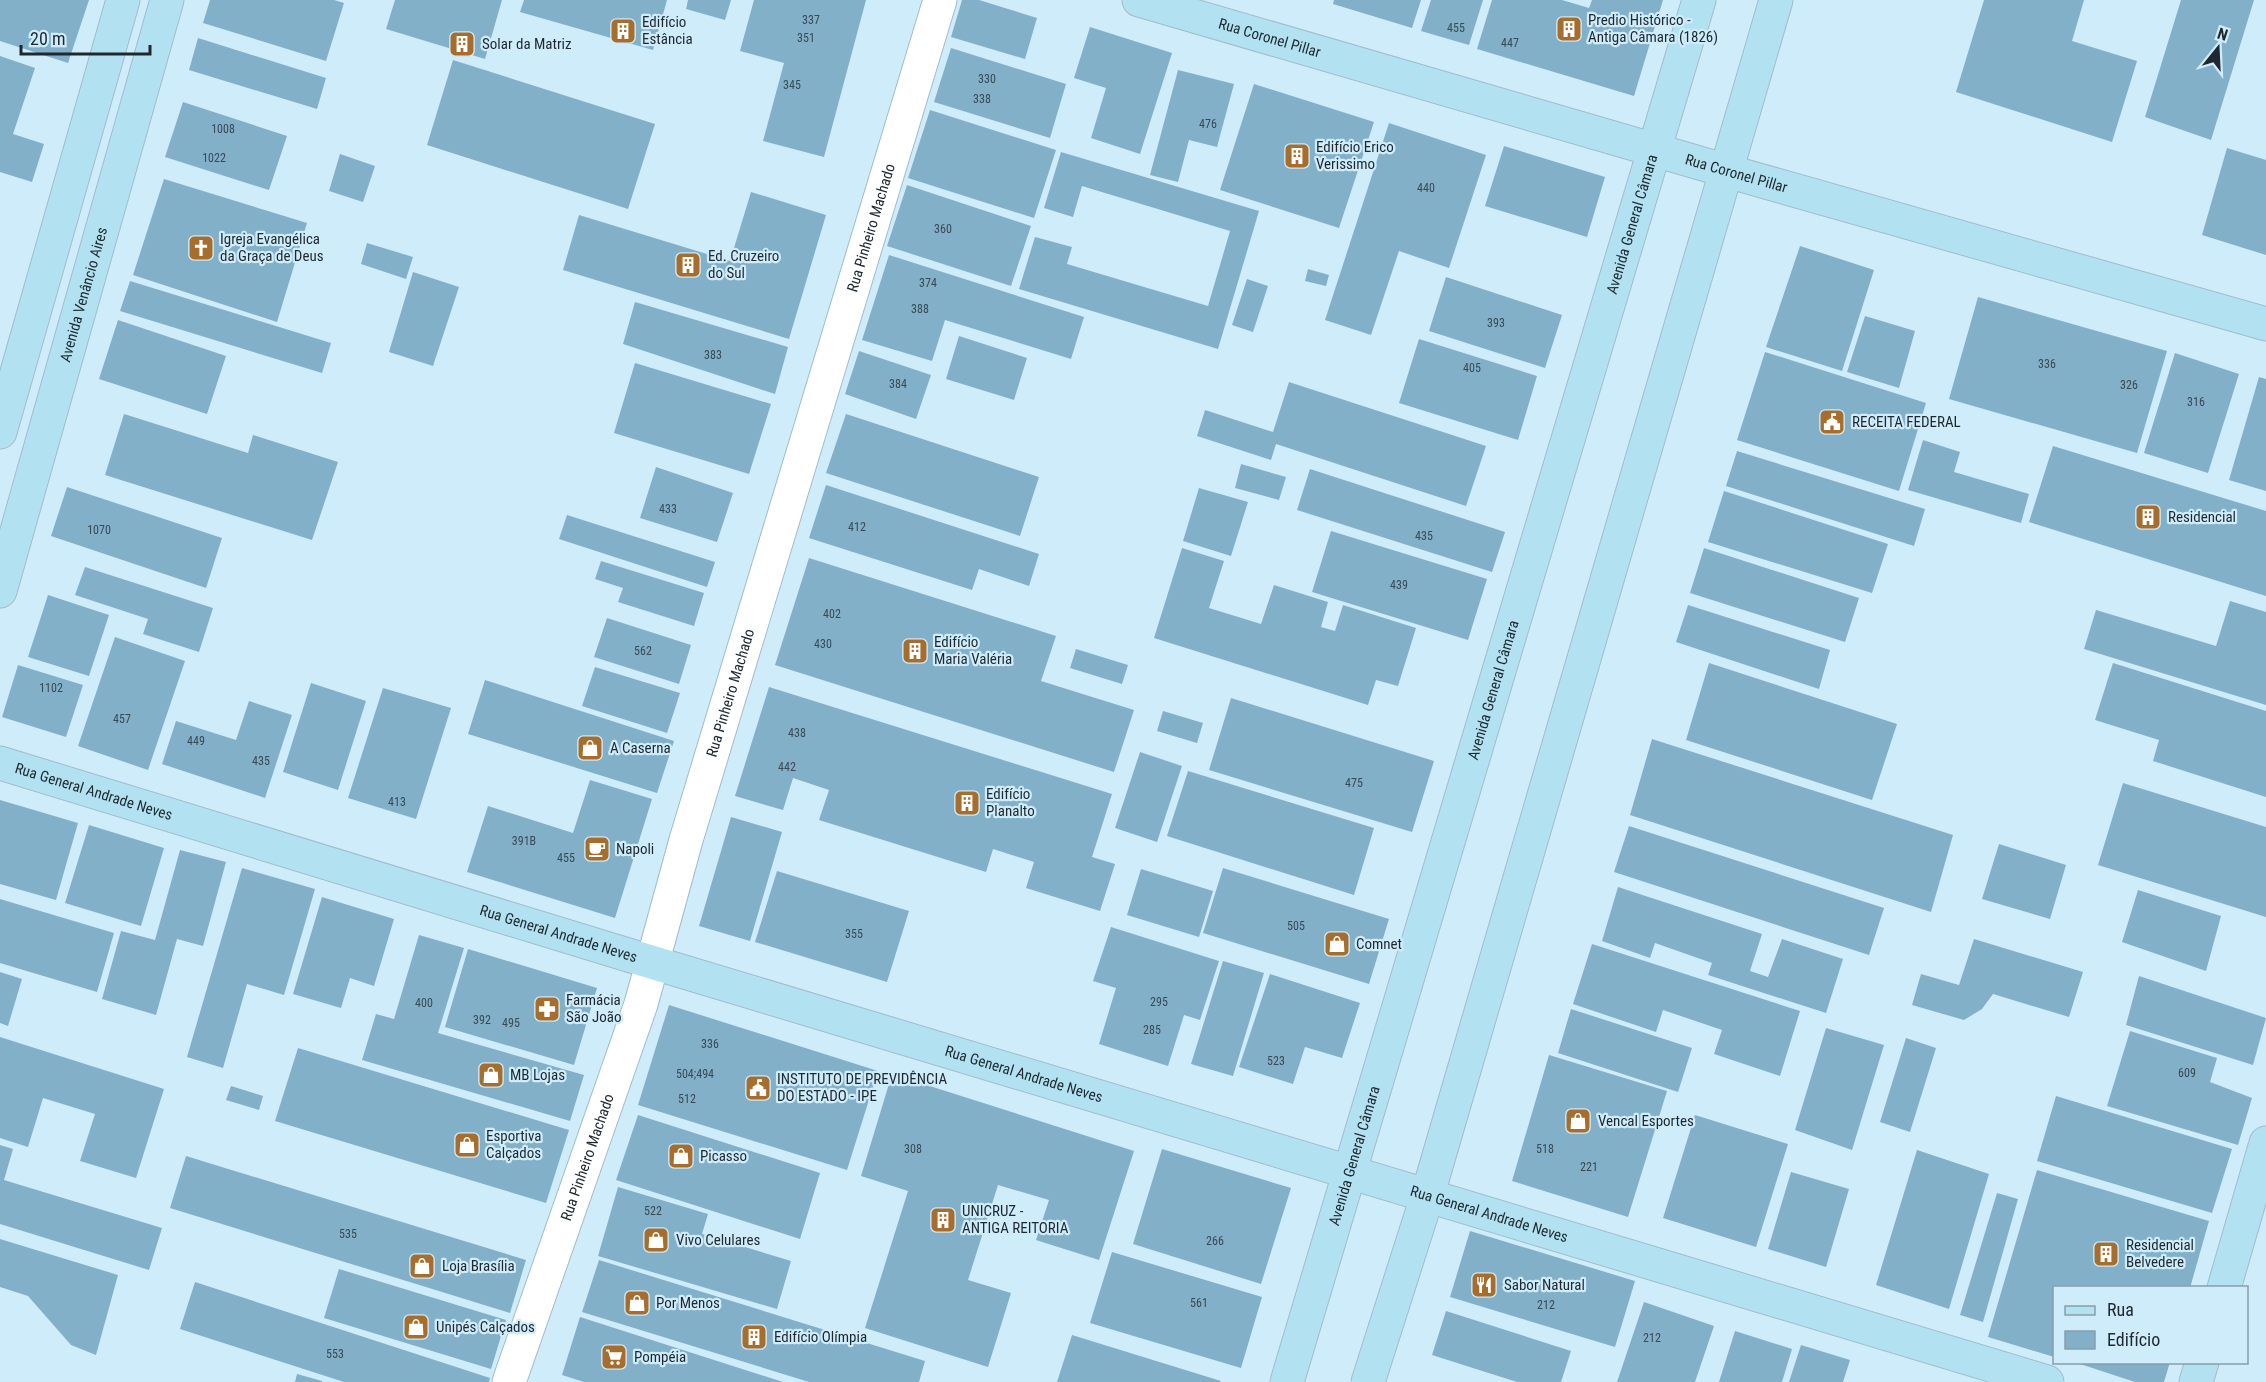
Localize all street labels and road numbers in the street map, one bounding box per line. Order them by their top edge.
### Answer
street label: Rua Coronel Pillar [1216,15,1323,61]
street label: Rua Coronel Pillar [1683,150,1790,197]
street label: Avenida General Câmara [1603,152,1661,296]
street label: Rua Pinheiro Machado [843,162,899,294]
street label: Avenida Venâncio Aires [56,225,111,364]
street label: Avenida General Câmara [1464,618,1523,762]
street label: Rua Pinheiro Machado [703,627,758,759]
street label: Rua General Andrade Neves [13,759,175,824]
street label: Rua General Andrade Neves [478,901,640,966]
street label: Rua General Andrade Neves [943,1042,1105,1106]
street label: Avenida General Câmara [1325,1084,1384,1228]
street label: Rua Pinheiro Machado [557,1092,618,1223]
street label: Rua General Andrade Neves [1408,1182,1570,1246]

